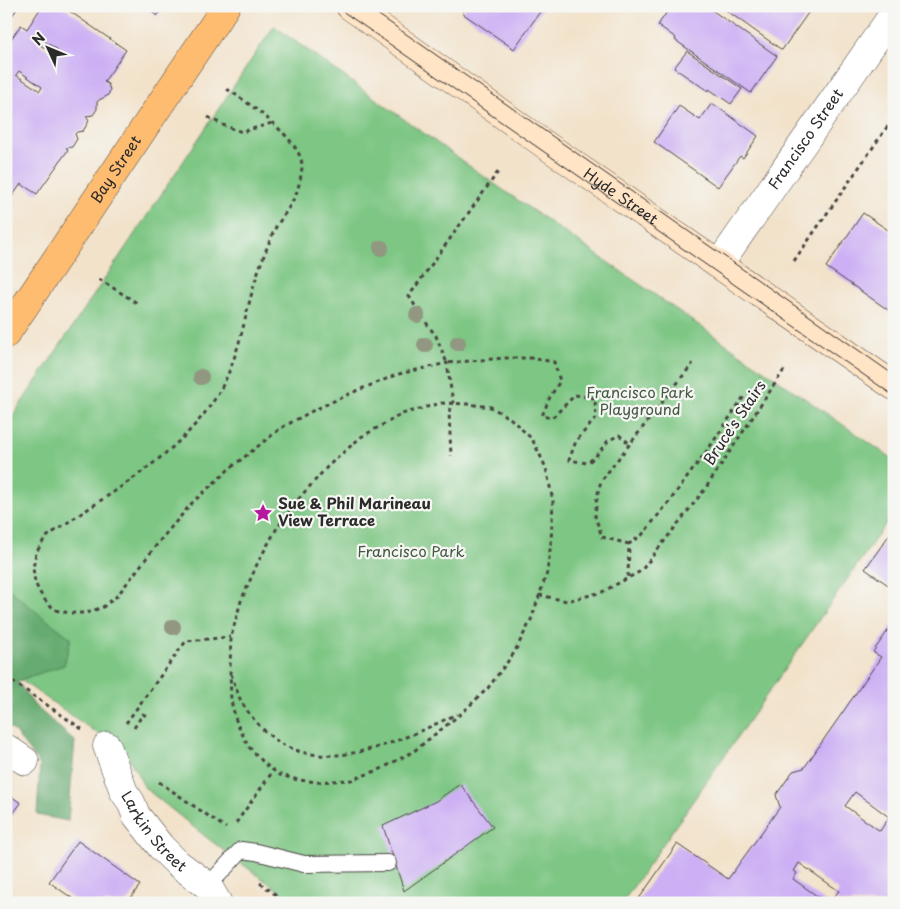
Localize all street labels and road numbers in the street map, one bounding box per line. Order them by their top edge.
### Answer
street label: Francisco Street [761,83,848,194]
street label: Bay Street [84,130,146,207]
street label: Hyde Street [579,162,663,230]
street label: Bruce's Stairs [697,375,771,469]
street label: Larkin Street [116,786,192,877]

